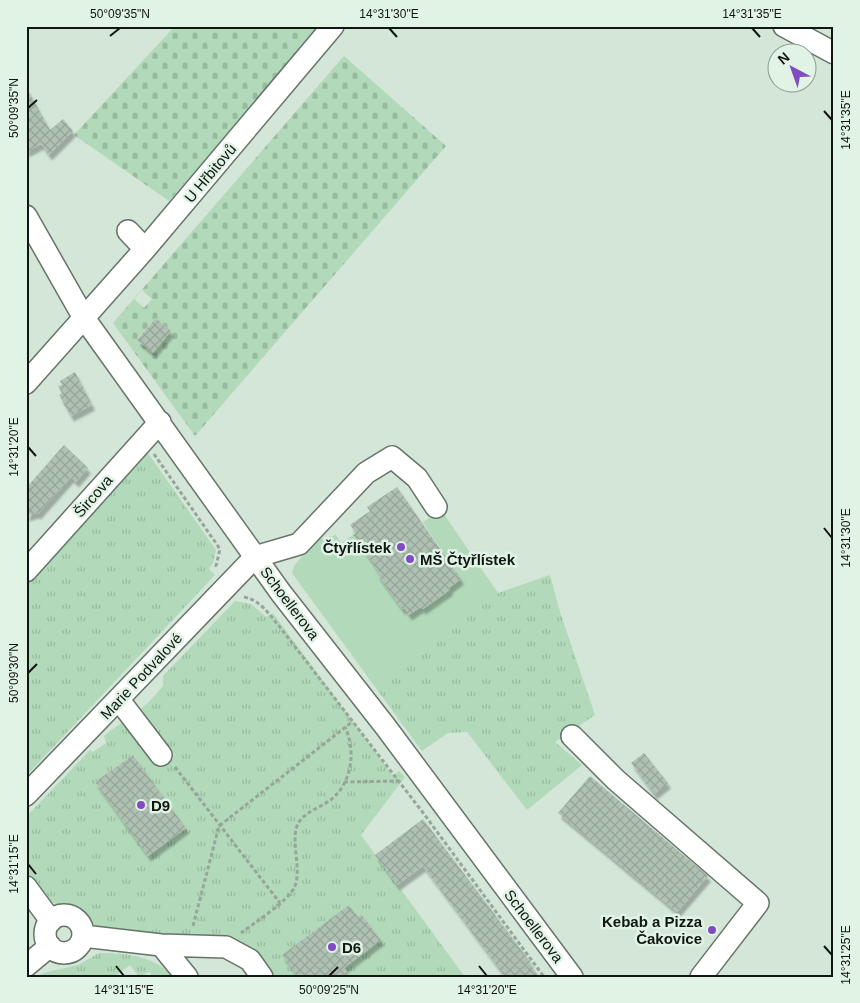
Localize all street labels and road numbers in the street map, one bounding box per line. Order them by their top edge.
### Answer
street label: U Hřbitovů [181,140,239,206]
street label: Šircova [70,471,116,520]
street label: Schoellerova [257,563,323,643]
street label: Marie Podvalové [97,629,185,723]
street label: Schoellerova [501,886,567,966]

